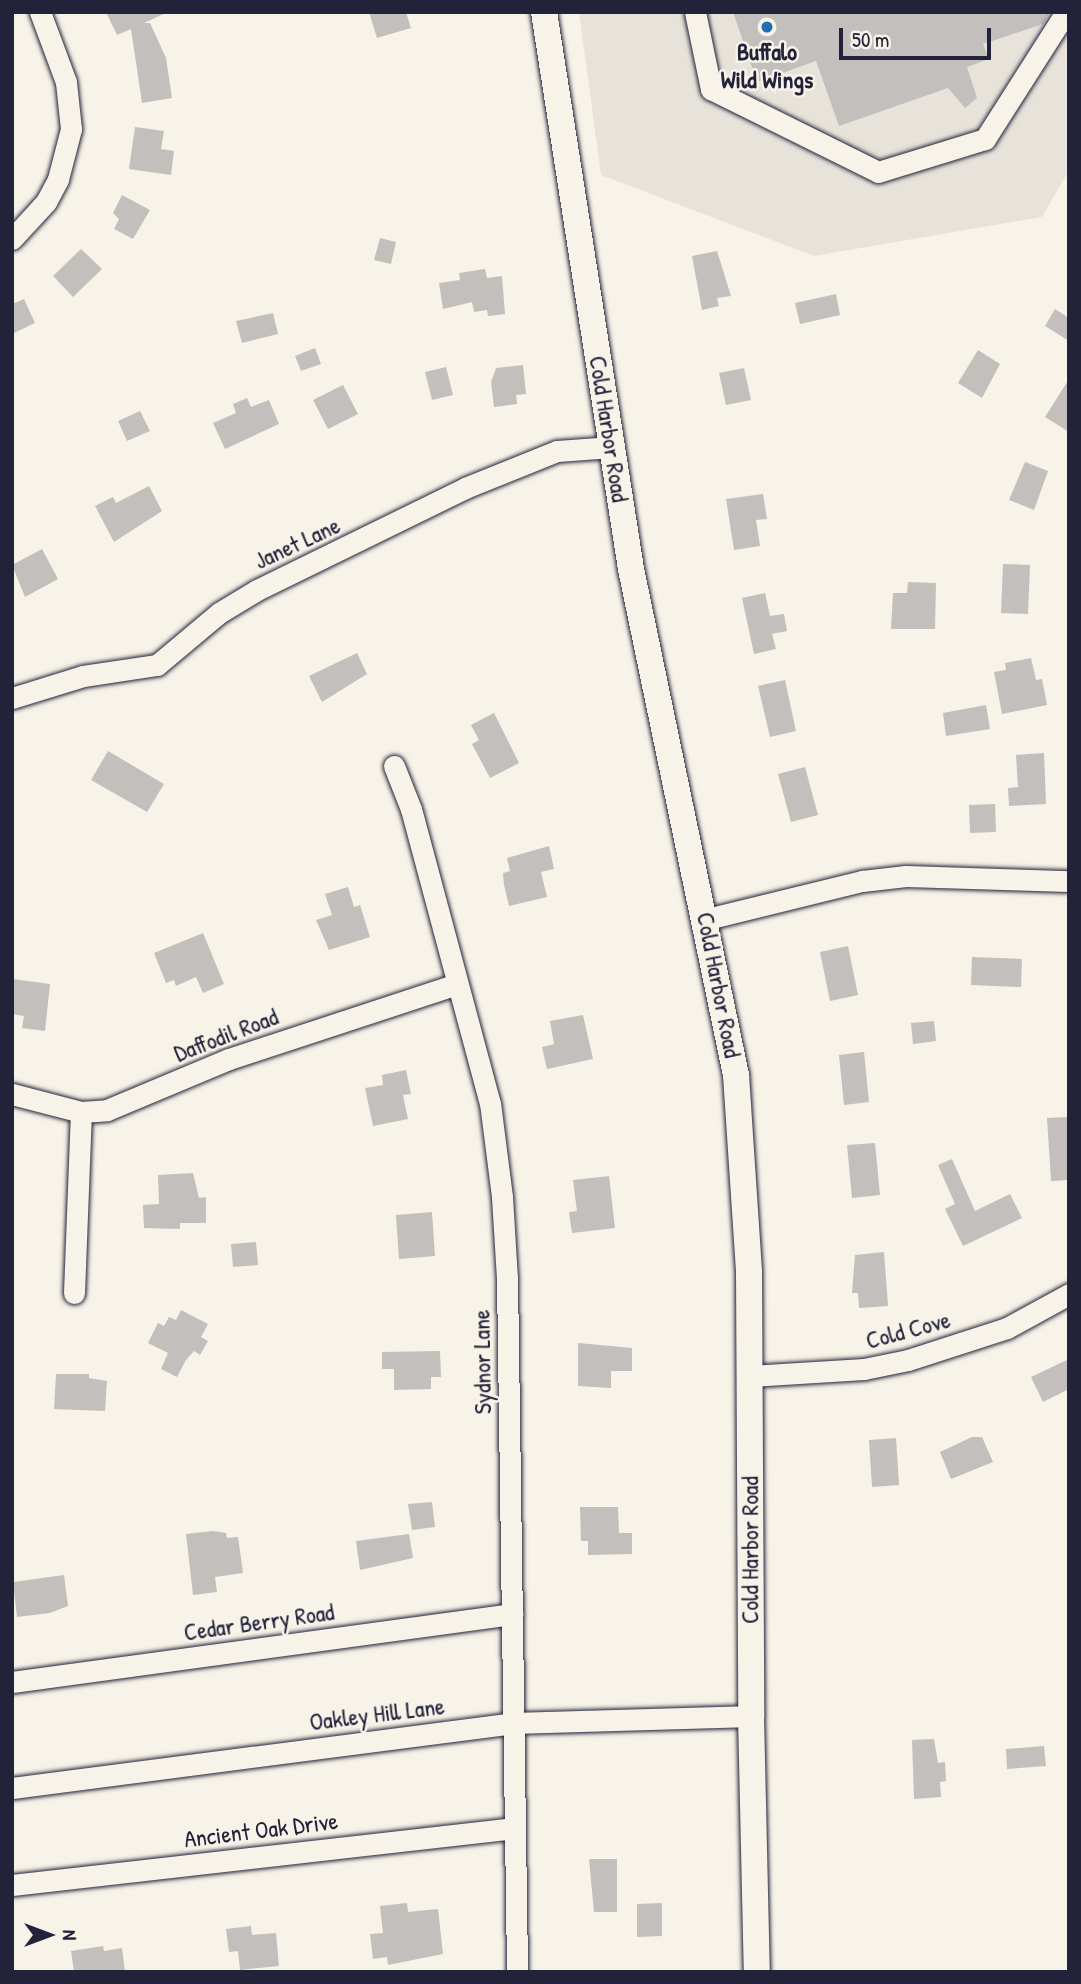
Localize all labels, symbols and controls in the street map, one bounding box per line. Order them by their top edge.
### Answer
scale bar [843,14,995,58]
marker: Buffalo Wild Wings [759,19,775,35]
text: 50 m [852,25,889,54]
place label: Buffalo Wild Wings [721,38,813,94]
street label: Cold Harbor Road [583,354,635,504]
street label: Janet Lane [250,511,344,575]
street label: Cold Harbor Road [691,910,747,1060]
street label: Daffodil Road [170,1002,282,1068]
street label: Cold Cove [863,1305,953,1355]
street label: Sydnor Lane [467,1309,497,1415]
street label: Cold Harbor Road [736,1476,764,1624]
street label: Cedar Berry Road [182,1597,336,1647]
street label: Oakley Hill Lane [308,1691,446,1737]
street label: Ancient Oak Drive [182,1806,340,1854]
north arrow [14,1900,84,1970]
text: N [57,1930,83,1940]

